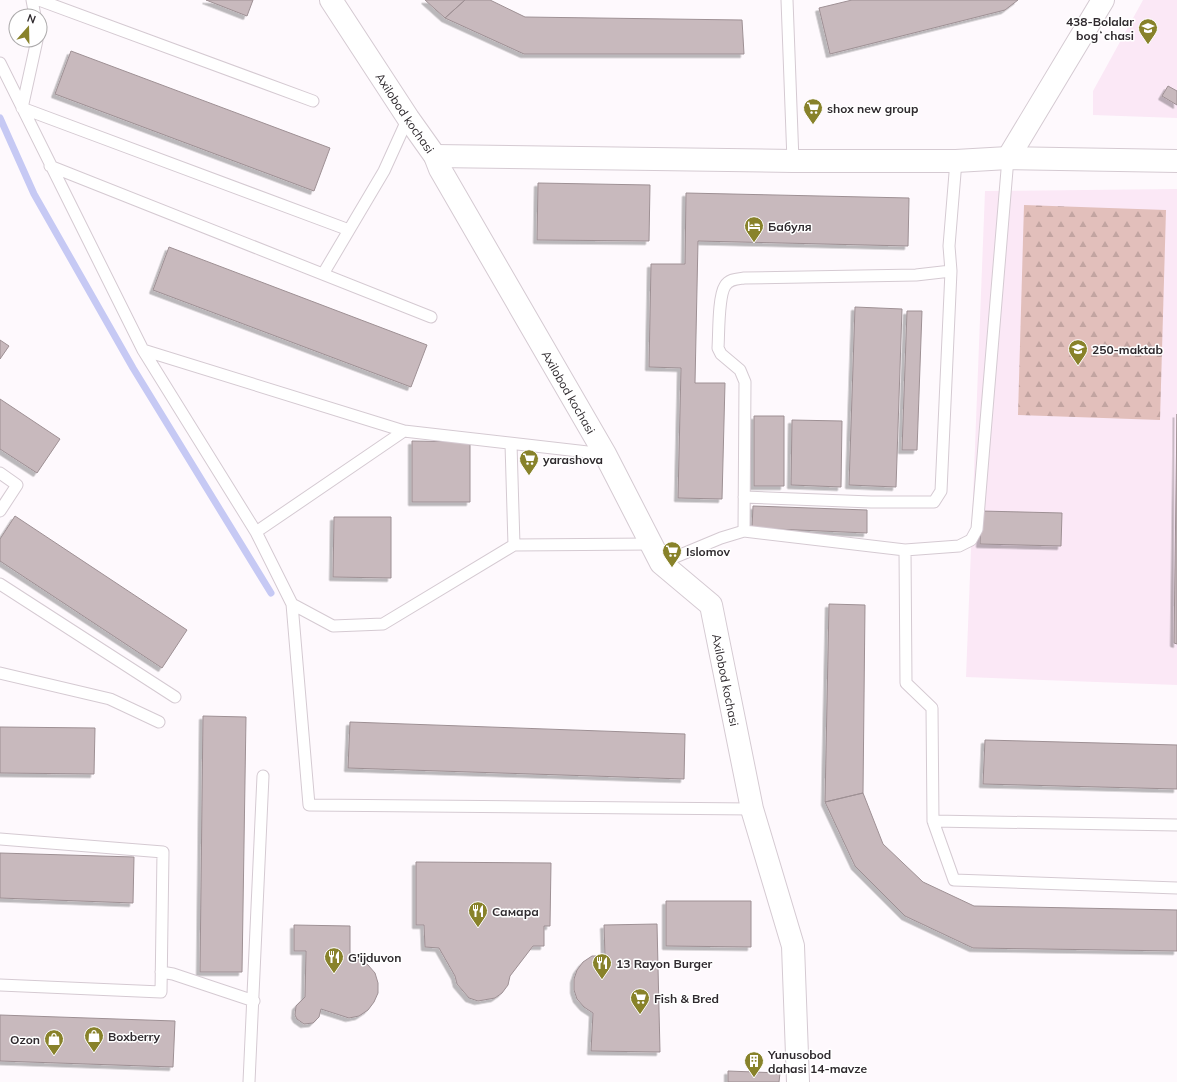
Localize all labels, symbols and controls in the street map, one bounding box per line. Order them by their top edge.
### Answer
north arrow [8,8,48,48]
text: N [25,11,38,27]
place label: 438-Bolalar bogʻchasi [1066,14,1134,43]
school or university icon: 438-Bolalar bogʻchasi [1137,17,1159,45]
street label: Axilobod kochasi [373,70,438,156]
supermarket icon: shox new group [802,97,824,125]
place label: shox new group [827,101,918,116]
hotel icon: Бабуля [743,215,765,243]
place label: Бабуля [768,219,812,234]
school or university icon: 250-maktab [1067,338,1089,366]
place label: 250-maktab [1092,342,1163,357]
street label: Axilobod kochasi [539,348,599,436]
supermarket icon: yarashova [518,448,540,476]
place label: yarashova [542,452,603,467]
supermarket icon: Islomov [661,540,683,568]
place label: Islomov [686,544,730,559]
street label: Axilobod kochasi [709,632,743,728]
restaurant icon: Самара [467,900,489,928]
place label: Самара [492,904,539,919]
restaurant icon: G'ijduvon [323,946,345,974]
place label: G'ijduvon [348,950,401,965]
restaurant icon: 13 Rayon Burger [591,952,613,980]
place label: 13 Rayon Burger [616,956,713,971]
supermarket icon: Fish & Bred [629,987,651,1015]
place label: Fish & Bred [654,991,719,1006]
shop icon: Boxberry [83,1025,105,1053]
shop icon: Ozon [43,1028,65,1056]
place label: Boxberry [108,1029,161,1044]
place label: Ozon [10,1032,40,1047]
place label: Yunusobod dahasi 14-mavze [767,1047,867,1076]
building icon: Yunusobod dahasi 14-mavze [743,1050,765,1078]

